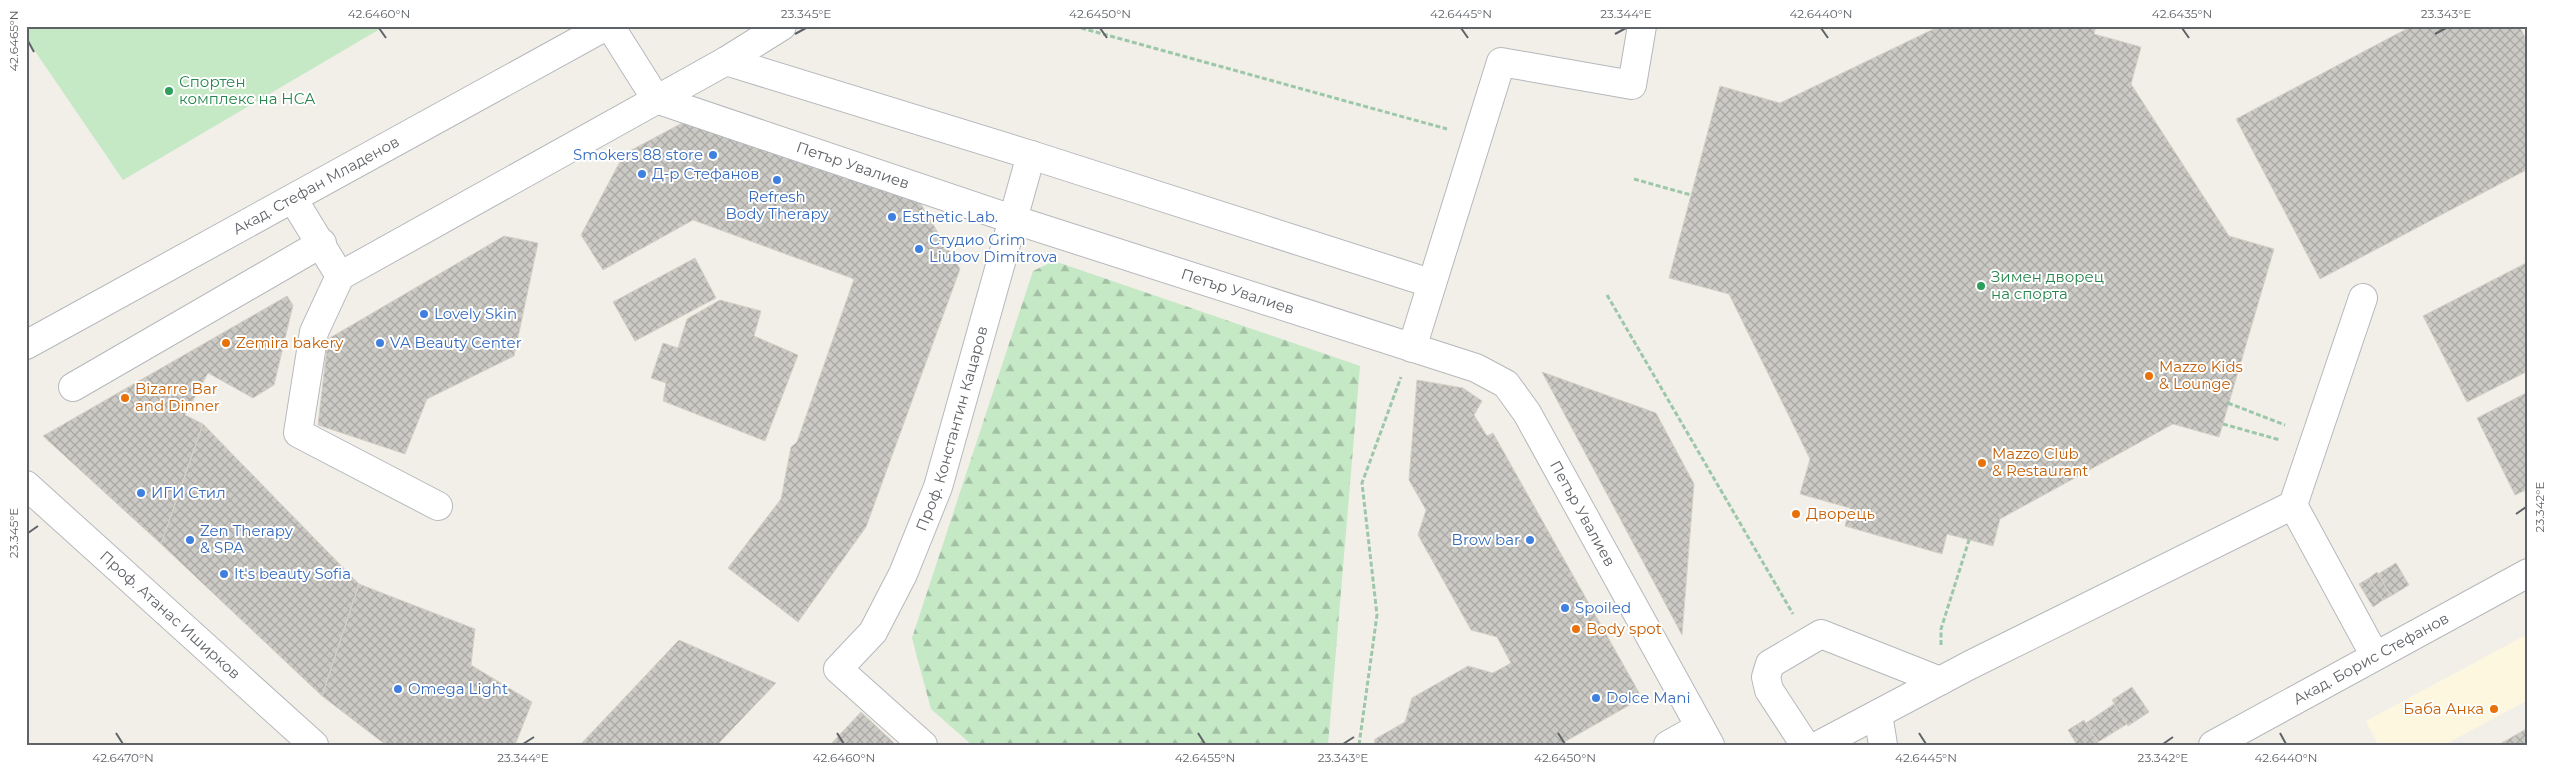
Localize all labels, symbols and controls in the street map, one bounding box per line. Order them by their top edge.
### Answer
text: 42.6460°N [348,6,410,21]
text: 23.345°E [781,6,831,21]
text: 42.6450°N [1069,6,1131,21]
text: 42.6445°N [1430,6,1492,21]
text: 23.344°E [1600,6,1652,21]
text: 42.6440°N [1789,6,1853,21]
text: 42.6435°N [2152,6,2212,21]
text: 23.343°E [2421,6,2471,21]
text: 42.6465°N [6,10,21,72]
place label: Спортен комплекс на НСА [179,72,315,108]
marker: Спортен комплекс на НСА [163,85,175,97]
street label: Акад. Стефан Младенов [229,132,402,238]
street label: Петър Увалиев [794,137,912,193]
place label: Smokers 88 store [573,145,703,164]
marker: Smokers 88 store [707,149,719,161]
place label: Д-р Стефанов [652,164,759,183]
marker: Д-р Стефанов [636,168,648,180]
marker: Refresh Body Therapy [771,174,783,186]
place label: Refresh Body Therapy [725,187,829,223]
place label: Esthetic Lab. [902,207,998,226]
marker: Esthetic Lab. [886,211,898,223]
place label: Студио Grim Liubov Dimitrova [929,230,1057,266]
marker: Студио Grim Liubov Dimitrova [913,243,925,255]
street label: Петър Увалиев [1179,264,1297,318]
place label: Зимен дворец на спорта [1991,267,2104,303]
marker: Зимен дворец на спорта [1975,280,1987,292]
place label: Lovely Skin [434,304,517,323]
marker: Lovely Skin [418,308,430,320]
street label: Проф. Константин Кацаров [911,324,992,534]
place label: Zemira bakery [236,333,344,352]
place label: VA Beauty Center [390,333,522,352]
marker: Zemira bakery [220,337,232,349]
marker: VA Beauty Center [374,337,386,349]
place label: Mazzo Kids & Lounge [2159,357,2243,393]
marker: Mazzo Kids & Lounge [2143,370,2155,382]
place label: Bizarre Bar and Dinner [135,379,220,415]
marker: Bizarre Bar and Dinner [119,392,131,404]
place label: Mazzo Club & Restaurant [1992,444,2088,480]
street label: Петър Увалиев [1546,457,1620,570]
marker: Mazzo Club & Restaurant [1976,457,1988,469]
text: 23.342°E [2532,482,2547,532]
place label: ИГИ Стил [151,483,226,502]
marker: ИГИ Стил [135,487,147,499]
place label: Дворець [1806,504,1875,523]
text: 23.345°E [6,508,21,558]
marker: Дворець [1790,508,1802,520]
place label: Zen Therapy & SPA [200,521,294,557]
place label: Brow bar [1452,530,1520,549]
marker: Zen Therapy & SPA [184,534,196,546]
marker: Brow bar [1524,534,1536,546]
street label: Проф. Атанас Иширков [96,546,244,683]
place label: It's beauty Sofia [234,564,351,583]
marker: It's beauty Sofia [218,568,230,580]
place label: Spoiled [1575,598,1631,617]
marker: Spoiled [1559,602,1571,614]
street label: Акад. Борис Стефанов [2290,608,2452,708]
place label: Body spot [1586,619,1662,638]
marker: Body spot [1570,623,1582,635]
place label: Omega Light [408,679,508,698]
marker: Omega Light [392,683,404,695]
place label: Dolce Mani [1606,688,1690,707]
marker: Dolce Mani [1590,692,1602,704]
place label: Баба Анка [2403,699,2484,718]
marker: Баба Анка [2488,703,2500,715]
text: 42.6470°N [92,750,154,765]
text: 23.344°E [497,750,549,765]
text: 42.6460°N [813,750,875,765]
text: 42.6455°N [1175,750,1235,765]
text: 23.343°E [1318,750,1368,765]
text: 42.6450°N [1534,750,1596,765]
text: 42.6445°N [1895,750,1957,765]
text: 23.342°E [2138,750,2188,765]
text: 42.6440°N [2254,750,2318,765]

